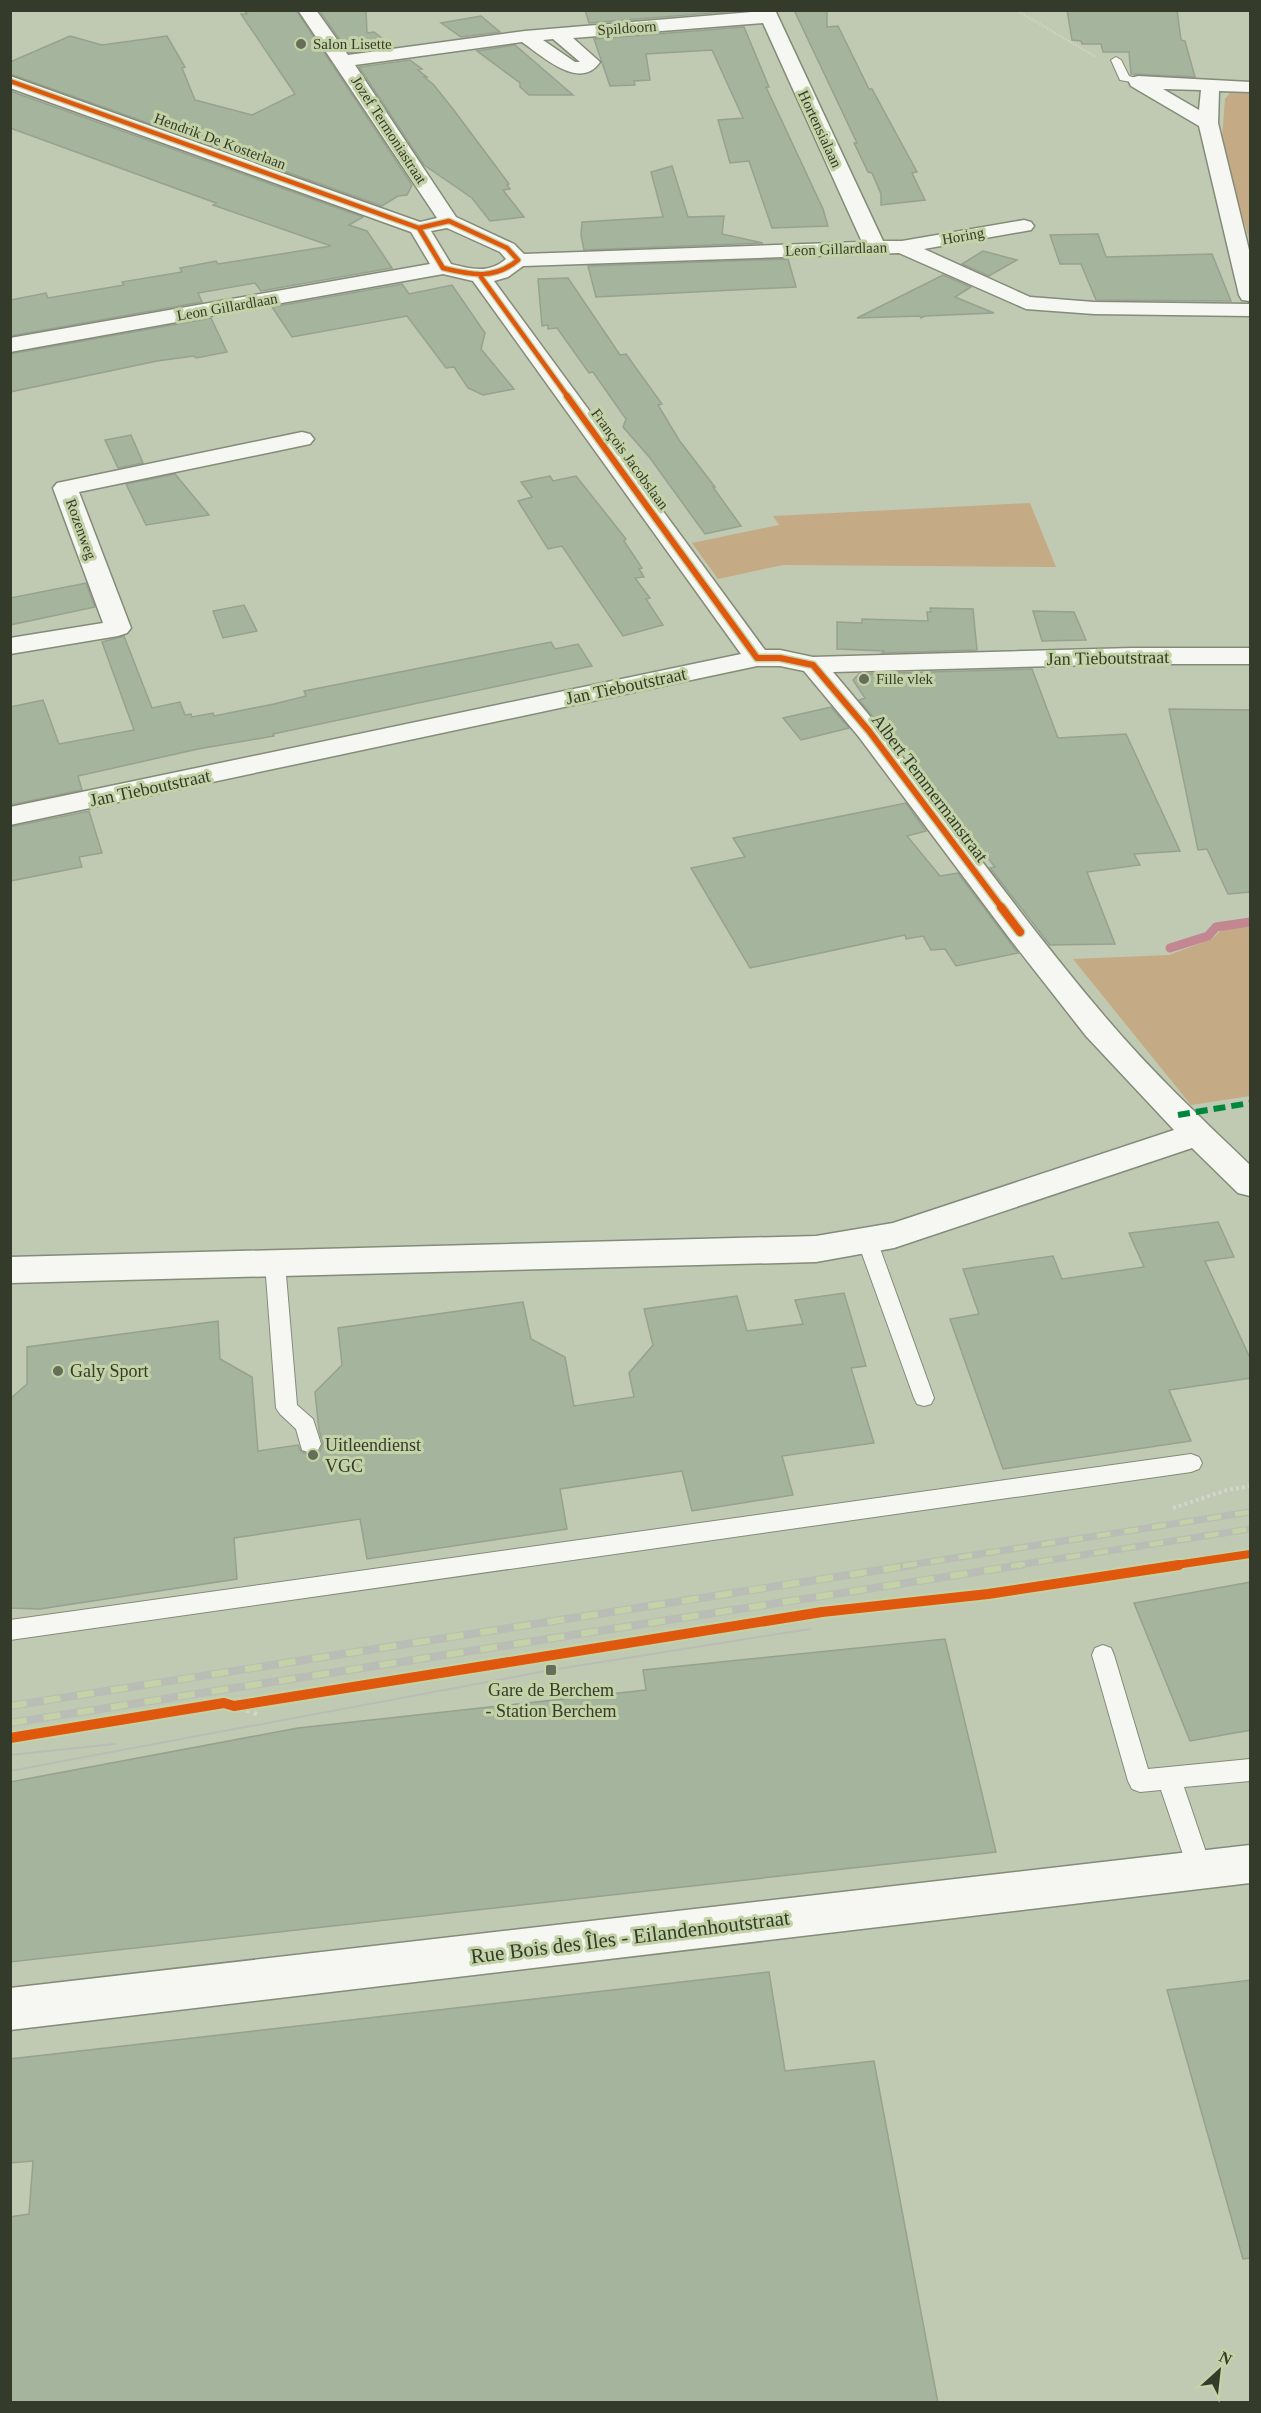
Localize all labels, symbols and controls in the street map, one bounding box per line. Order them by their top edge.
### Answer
street label: Spildoorn [597,18,658,38]
place label: Salon Lisette [313,36,392,52]
marker: Salon Lisette [294,37,308,51]
street label: Jozef Termoniastraat [348,73,430,187]
street label: Hortensialaan [795,88,845,171]
street label: Hendrik De Kosterlaan [152,110,289,172]
street label: Horing [941,224,986,248]
street label: Leon Gillardlaan [785,239,888,259]
street label: Leon Gillardlaan [175,290,279,324]
street label: François Jacobslaan [588,406,672,513]
street label: Rozenweg [63,497,100,562]
street label: Jan Tieboutstraat [1047,647,1169,669]
street label: Jan Tieboutstraat [564,663,688,709]
place label: Fille vlek [876,671,934,687]
marker: Fille vlek [857,672,871,686]
street label: Albert Temmermanstraat [868,710,992,866]
street label: Jan Tieboutstraat [88,765,212,811]
place label: Galy Sport [70,1361,149,1381]
marker: Galy Sport [51,1364,65,1378]
place label: Uitleendienst VGC [325,1435,421,1476]
marker: Uitleendienst VGC [306,1448,320,1462]
marker: Gare de Berchem - Station Berchem [544,1663,558,1677]
place label: Gare de Berchem - Station Berchem [486,1680,616,1721]
street label: Rue Bois des Îles - Eilandenhoutstraat [469,1905,791,1968]
north arrow [1189,2341,1249,2401]
text: N [1217,2348,1235,2368]

